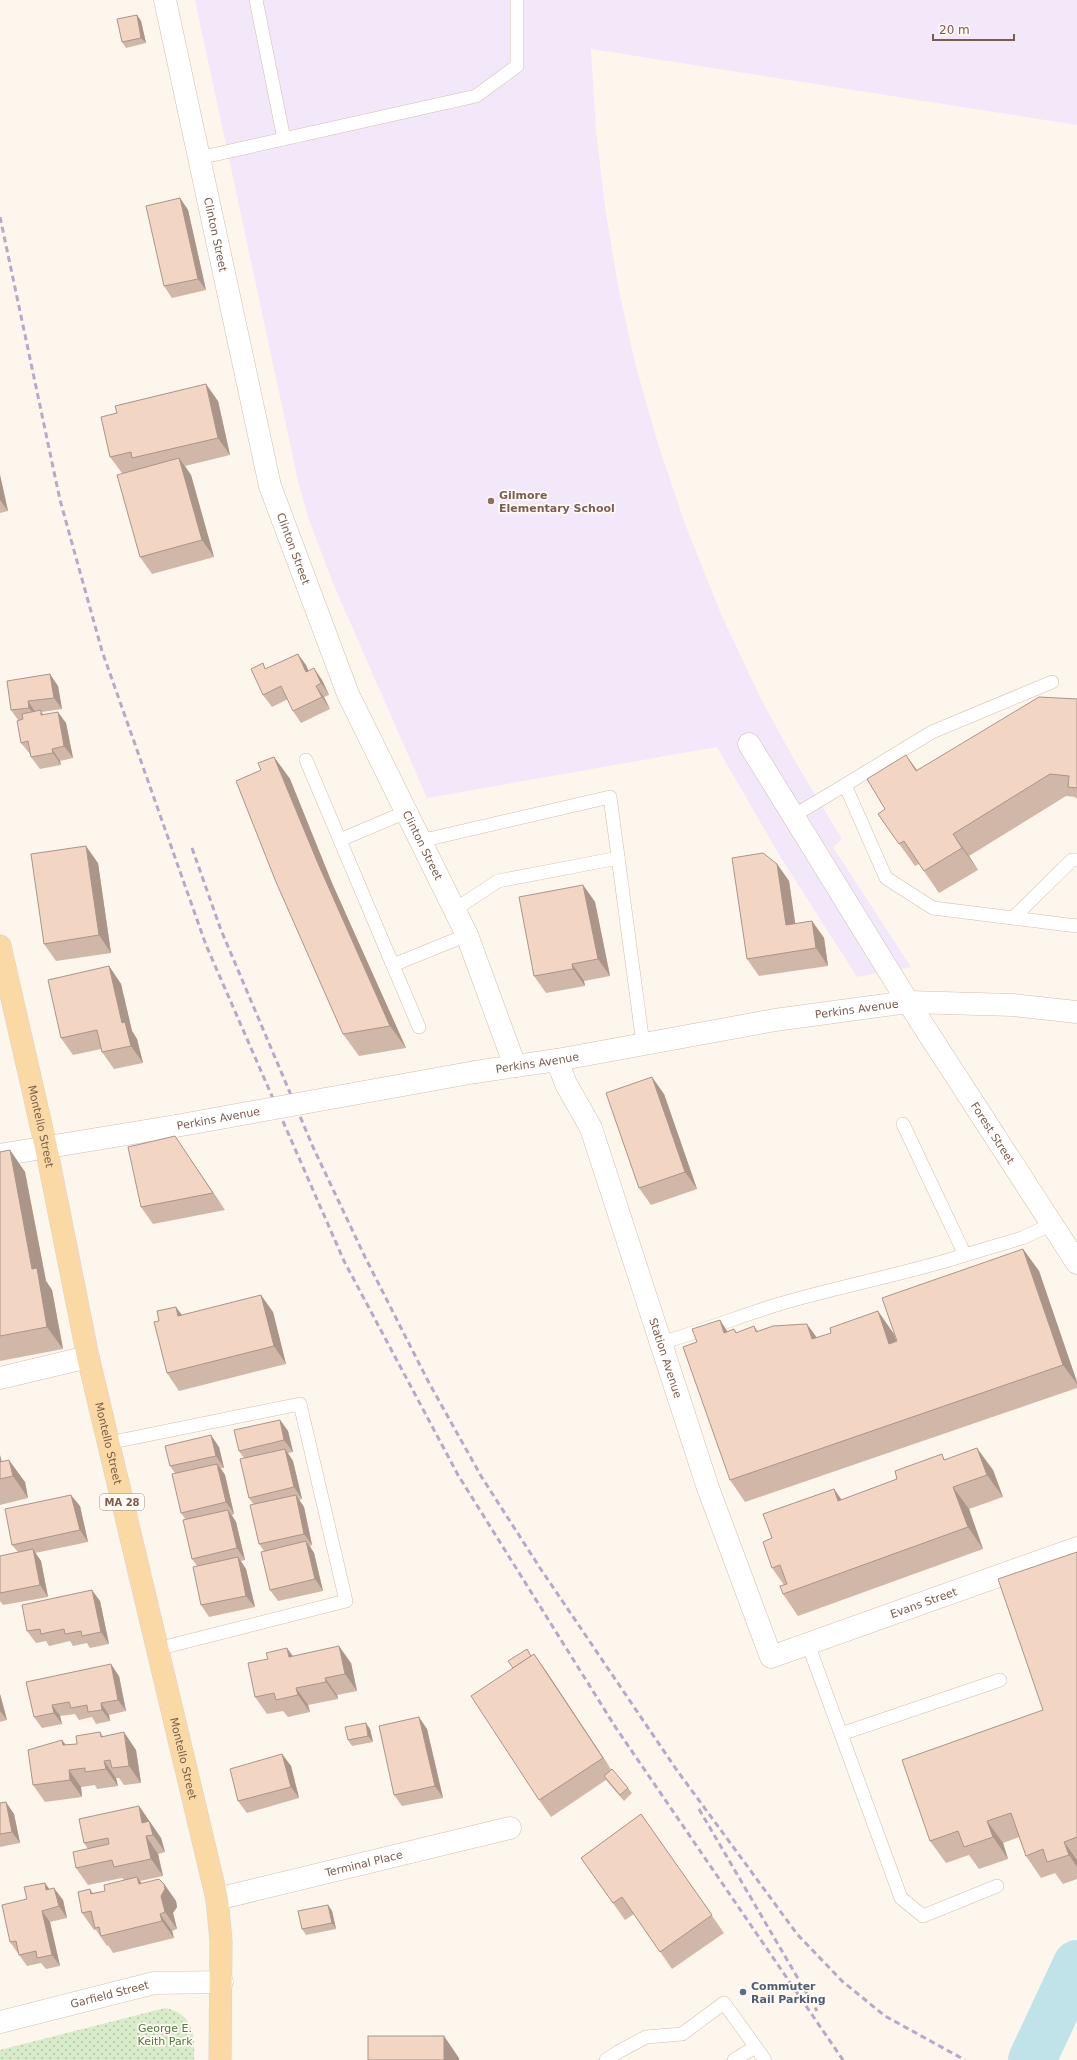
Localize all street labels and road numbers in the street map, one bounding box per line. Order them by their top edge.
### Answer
street label: Clinton Street [201,196,230,274]
street label: Clinton Street [274,511,313,587]
street label: Clinton Street [400,809,445,883]
street label: Perkins Avenue [814,997,900,1022]
street label: Perkins Avenue [495,1050,580,1076]
street label: Montello Street [25,1084,56,1170]
street label: Forest Street [968,1100,1017,1167]
street label: Perkins Avenue [176,1105,261,1133]
street label: Station Avenue [646,1316,684,1400]
street label: Montello Street [92,1401,124,1486]
road number: MA 28 [100,1494,144,1510]
street label: Evans Street [889,1585,959,1621]
street label: Montello Street [167,1716,199,1802]
street label: Terminal Place [323,1848,404,1880]
street label: Garfield Street [69,1978,151,2011]

